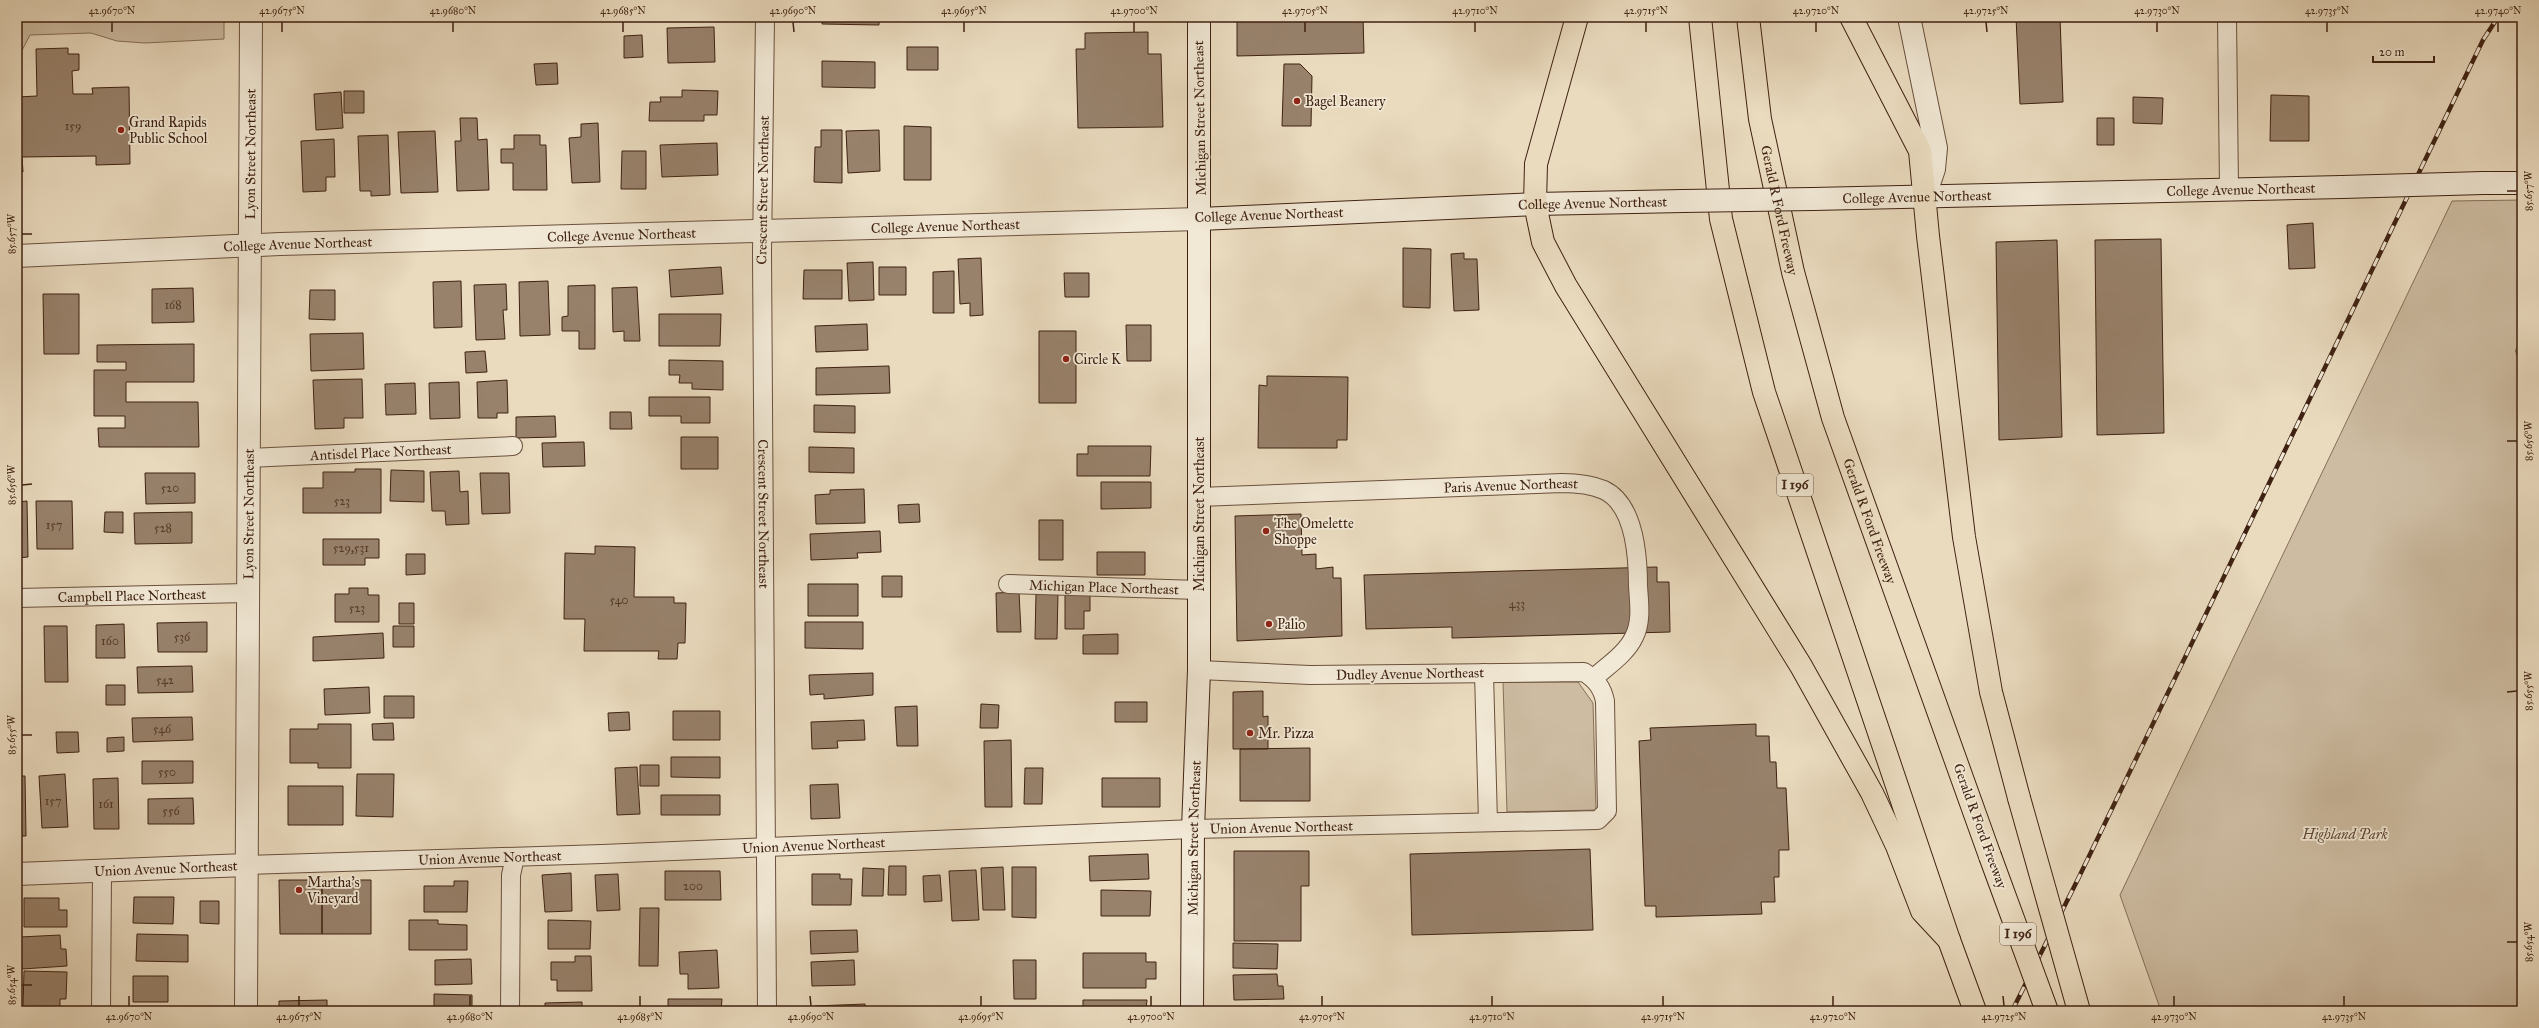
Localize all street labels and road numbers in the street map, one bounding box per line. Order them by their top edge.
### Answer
street label: Michigan Street Northeast [1190,40,1210,196]
street label: Lyon Street Northeast [241,89,259,219]
street label: Crescent Street Northeast [753,115,773,265]
street label: Gerald R Ford Freeway [1757,144,1802,277]
street label: College Avenue Northeast [2166,179,2316,199]
street label: College Avenue Northeast [1842,186,1992,207]
street label: College Avenue Northeast [1518,193,1667,213]
street label: College Avenue Northeast [1194,204,1344,226]
street label: College Avenue Northeast [871,215,1020,236]
street label: College Avenue Northeast [547,224,696,245]
street label: College Avenue Northeast [223,233,373,255]
street label: Michigan Street Northeast [1191,436,1208,592]
street label: Crescent Street Northeast [755,439,773,589]
street label: Antisdel Place Northeast [309,440,452,464]
street label: Lyon Street Northeast [240,449,257,579]
street label: Gerald R Ford Freeway [1840,456,1900,587]
street label: Paris Avenue Northeast [1443,474,1579,496]
road number: I 196 [1777,474,1813,496]
street label: Michigan Place Northeast [1029,576,1179,598]
street label: Campbell Place Northeast [58,585,206,606]
street label: Dudley Avenue Northeast [1336,664,1484,684]
street label: Michigan Street Northeast [1184,760,1204,916]
street label: Gerald R Ford Freeway [1949,761,2011,891]
street label: Union Avenue Northeast [1209,817,1353,837]
street label: Union Avenue Northeast [742,834,886,857]
street label: Union Avenue Northeast [418,847,562,868]
street label: Union Avenue Northeast [94,857,238,879]
road number: I 196 [2000,923,2036,945]

